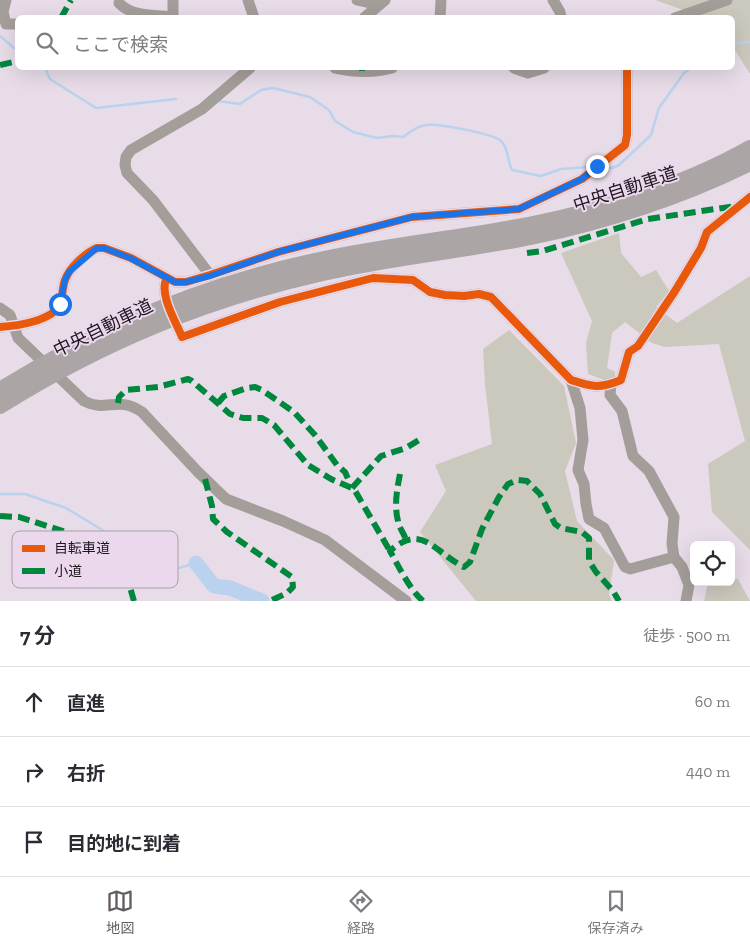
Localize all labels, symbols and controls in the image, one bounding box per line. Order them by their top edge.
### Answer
search box [15,15,735,70]
icon: search [33,29,61,57]
text: ここで検索 [73,33,168,56]
route end [586,155,609,178]
street label: 中央自動車道 [570,162,680,216]
route start [49,293,72,316]
street label: 中央自動車道 [50,294,156,362]
legend [12,531,178,588]
text: 自転車道 [54,540,110,557]
map controls [690,541,735,586]
button: locate [690,541,735,586]
text: 小道 [54,563,82,580]
text: 7 分 [20,623,55,648]
text: 徒歩 · 500 m [643,626,730,645]
icon: ahead [20,688,48,716]
text: 直進 [67,692,105,715]
text: 60 m [695,692,730,711]
icon: right [20,758,48,786]
text: 右折 [67,762,105,785]
text: 440 m [686,762,730,781]
icon: arrive [20,828,48,856]
text: 目的地に到着 [67,832,181,855]
tab: 地図 [106,887,134,937]
tab: 経路 [347,887,375,937]
tab: 保存済み [588,887,644,937]

